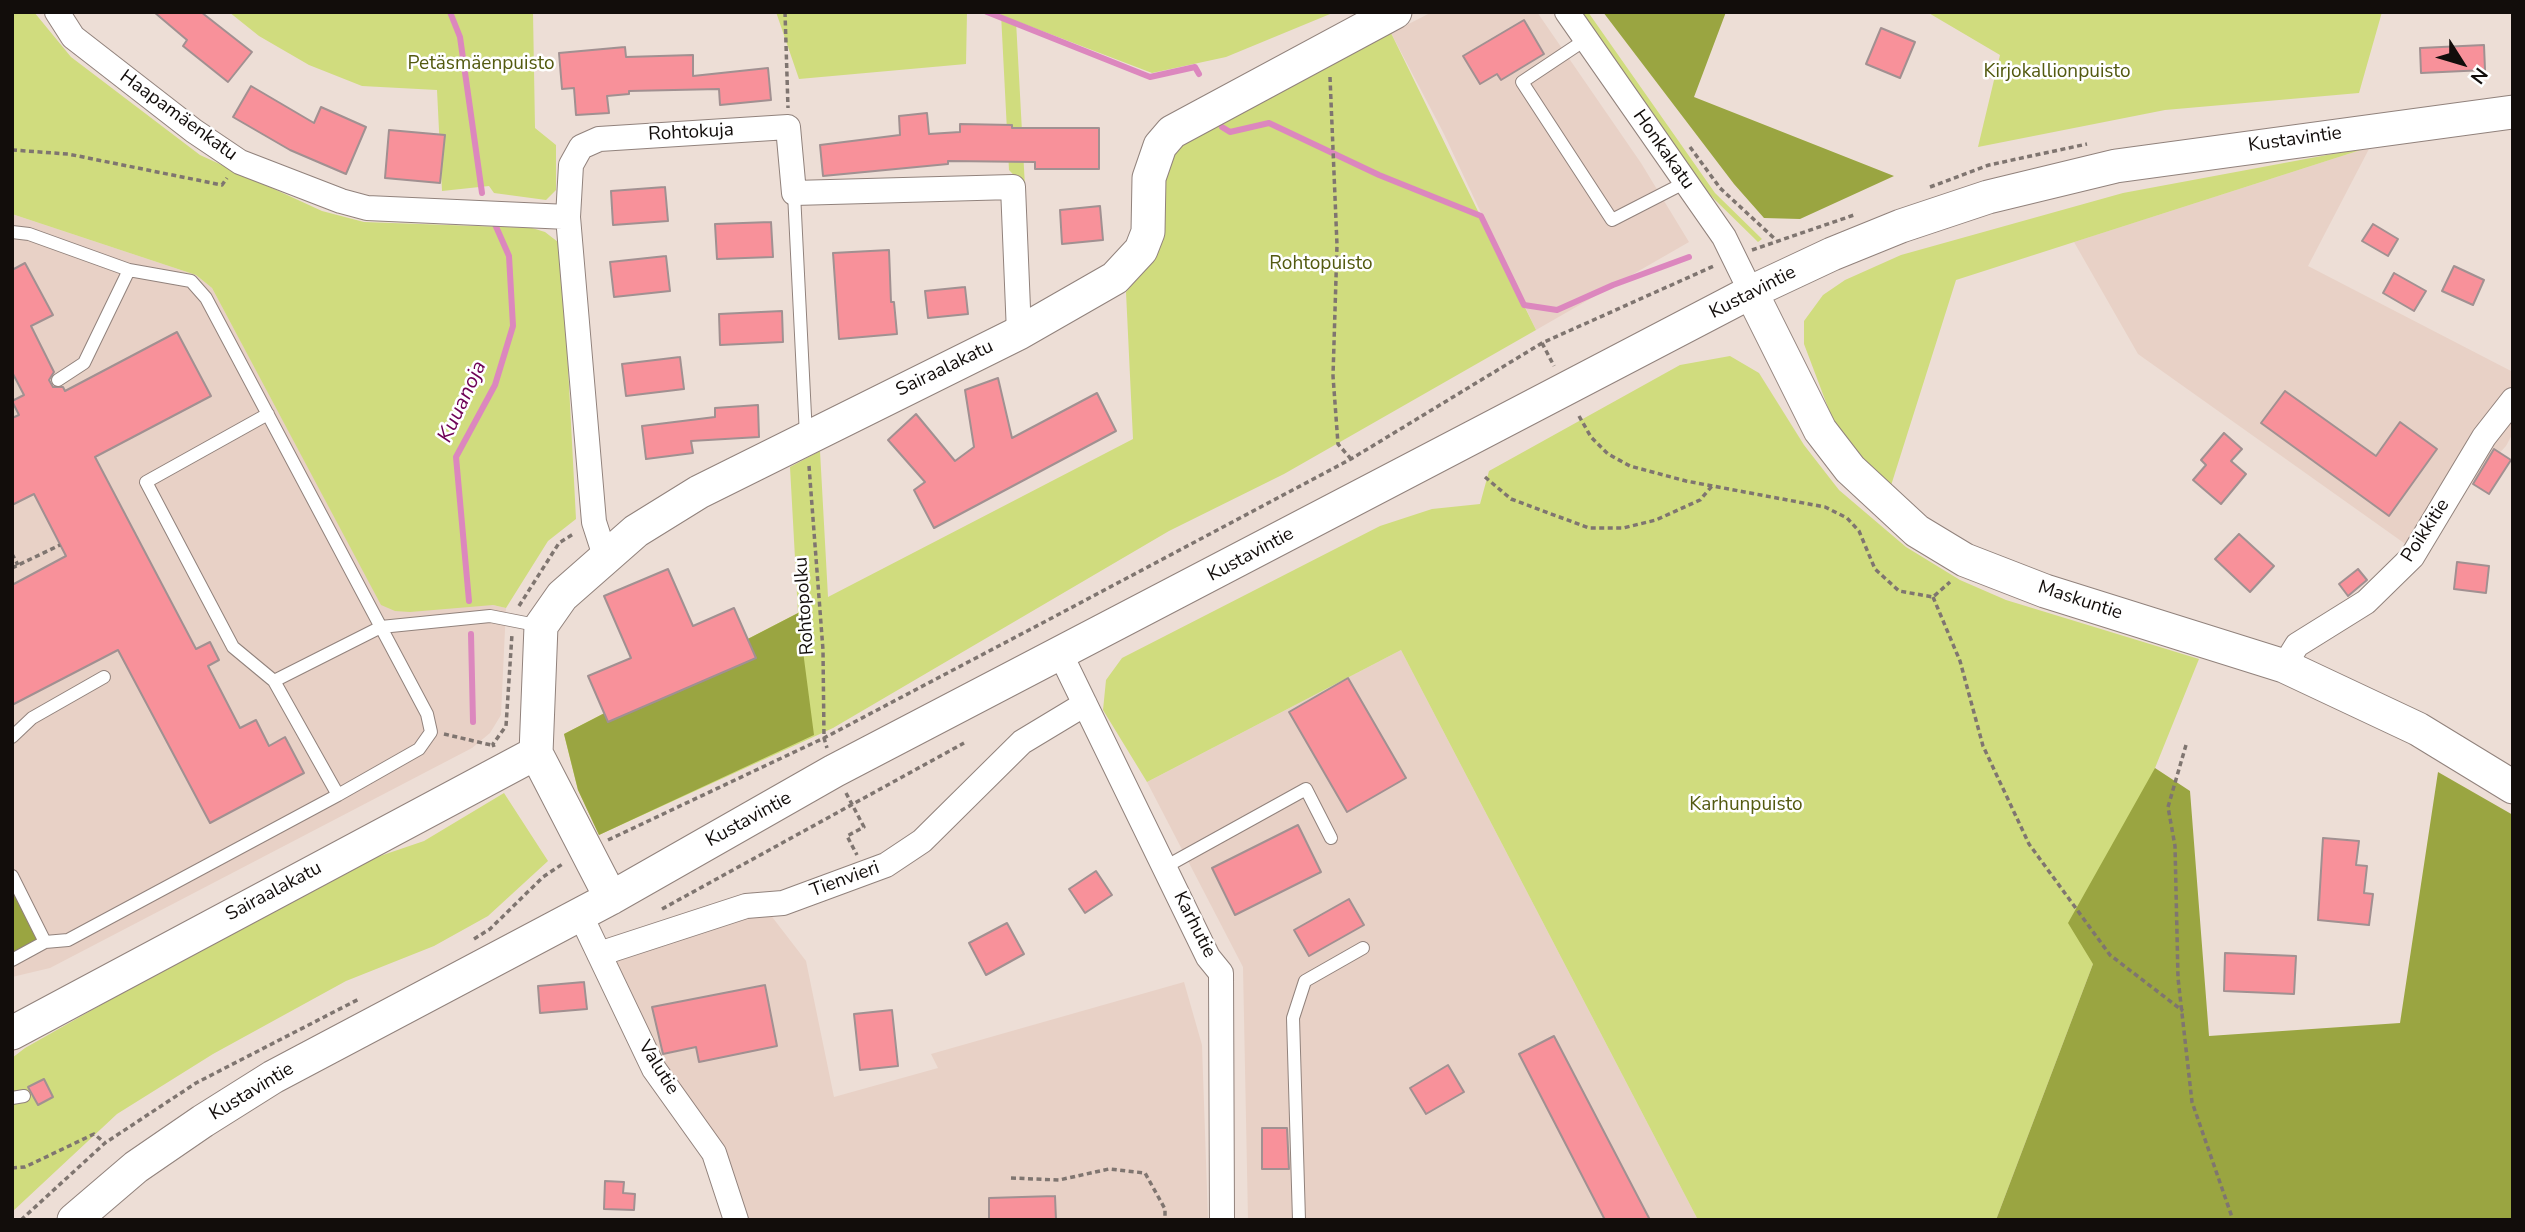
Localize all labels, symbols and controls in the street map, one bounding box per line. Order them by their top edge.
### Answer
north arrow [2427,28,2497,98]
park label: Petäsmäenpuisto [407,53,555,75]
park label: Kirjokallionpuisto [1984,61,2130,83]
text: N [2464,62,2493,89]
street label: Haapamäenkatu [115,66,241,166]
street label: Honkakatu [1627,106,1699,194]
street label: Rohtokuja [648,119,734,147]
street label: Kustavintie [2247,122,2343,158]
park label: Rohtopuisto [1269,253,1373,275]
street label: Kustavintie [1706,261,1800,325]
street label: Sairaalakatu [893,336,997,402]
water label: Kuuanoja [433,357,493,447]
street label: Poikkitie [2397,495,2455,567]
street label: Kustavintie [1204,523,1298,587]
street label: Rohtopolku [790,556,820,656]
street label: Maskuntie [2035,577,2125,625]
street label: Kustavintie [702,787,796,853]
park label: Karhunpuisto [1689,794,1803,816]
street label: Sairaalakatu [222,857,326,927]
street label: Tienvieri [807,857,883,903]
street label: Karhutie [1168,888,1220,962]
street label: Valutie [633,1037,683,1099]
street label: Kustavintie [206,1058,298,1126]

